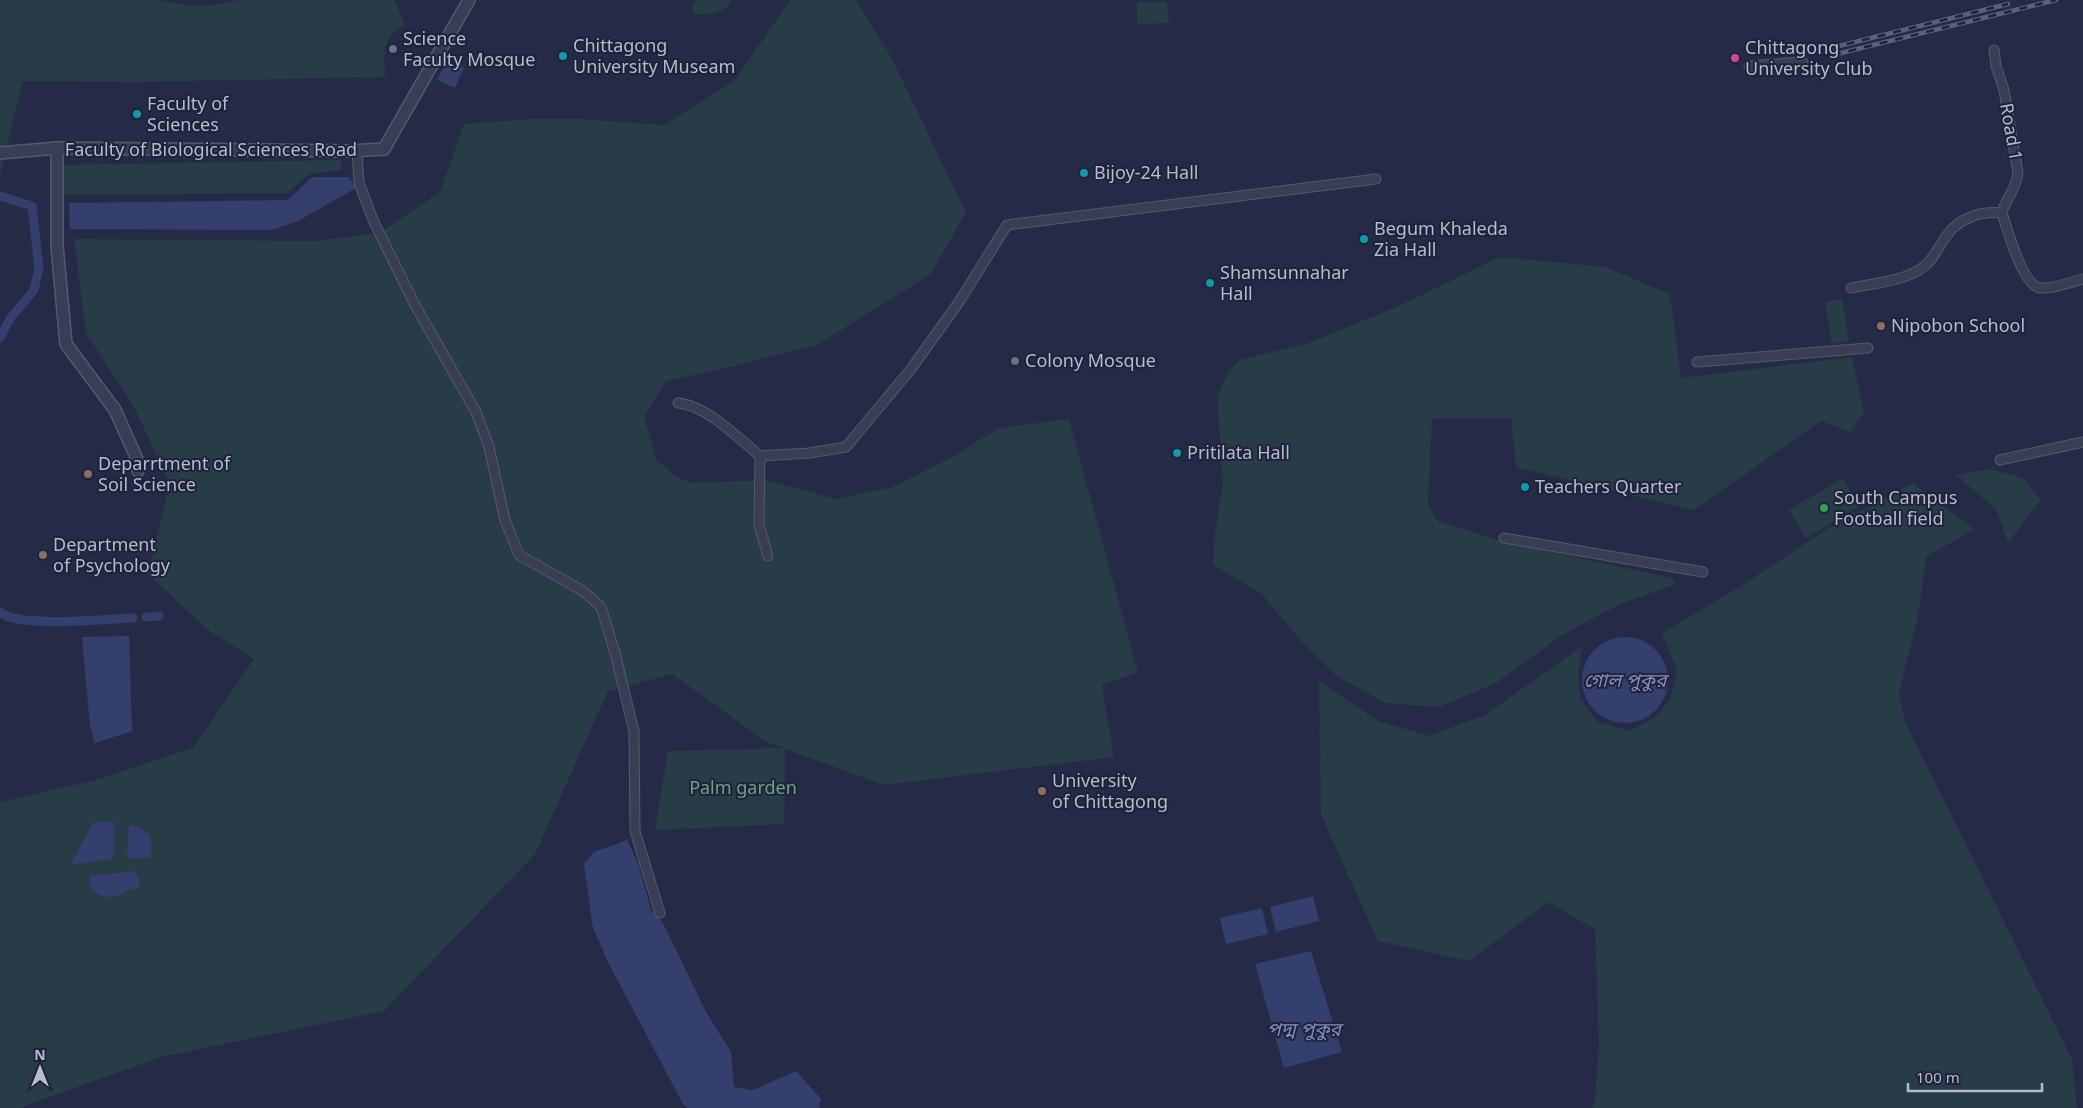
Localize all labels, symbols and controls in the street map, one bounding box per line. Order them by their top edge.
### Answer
place label: Science Faculty Mosque [403,26,535,71]
place label: Chittagong University Museam [573,33,735,78]
place label: Chittagong University Club [1745,35,1873,80]
marker: Science Faculty Mosque [387,43,399,55]
marker: Chittagong University Museam [557,50,569,62]
marker: Chittagong University Club [1729,52,1741,64]
place label: Faculty of Sciences [147,91,229,136]
street label: Road 1 [1995,101,2029,163]
marker: Faculty of Sciences [131,108,143,120]
street label: Faculty of Biological Sciences Road [65,137,357,161]
place label: Bijoy-24 Hall [1094,160,1199,184]
marker: Bijoy-24 Hall [1078,167,1090,179]
place label: Begum Khaleda Zia Hall [1374,216,1508,261]
marker: Begum Khaleda Zia Hall [1358,233,1370,245]
place label: Shamsunnahar Hall [1220,260,1349,305]
marker: Shamsunnahar Hall [1204,277,1216,289]
place label: Nipobon School [1891,313,2025,337]
marker: Nipobon School [1875,320,1887,332]
place label: Colony Mosque [1025,348,1156,372]
marker: Colony Mosque [1009,355,1021,367]
place label: Pritilata Hall [1187,440,1290,464]
marker: Pritilata Hall [1171,447,1183,459]
place label: Deparrtment of Soil Science [98,451,231,496]
marker: Deparrtment of Soil Science [82,468,94,480]
place label: Teachers Quarter [1535,474,1682,498]
marker: Teachers Quarter [1519,481,1531,493]
place label: South Campus Football field [1834,485,1957,530]
marker: South Campus Football field [1818,502,1830,514]
place label: Department of Psychology [53,532,171,577]
marker: Department of Psychology [37,549,49,561]
water label: গোল পুকুর [1584,667,1670,693]
place label: University of Chittagong [1052,768,1168,813]
park label: Palm garden [689,775,797,799]
marker: University of Chittagong [1036,785,1048,797]
water label: পদ্ম পুকুর [1267,1016,1345,1042]
north arrow [15,1043,65,1093]
text: N [34,1045,46,1064]
scale bar [1908,1060,2042,1092]
text: 100 m [1916,1067,1960,1087]

